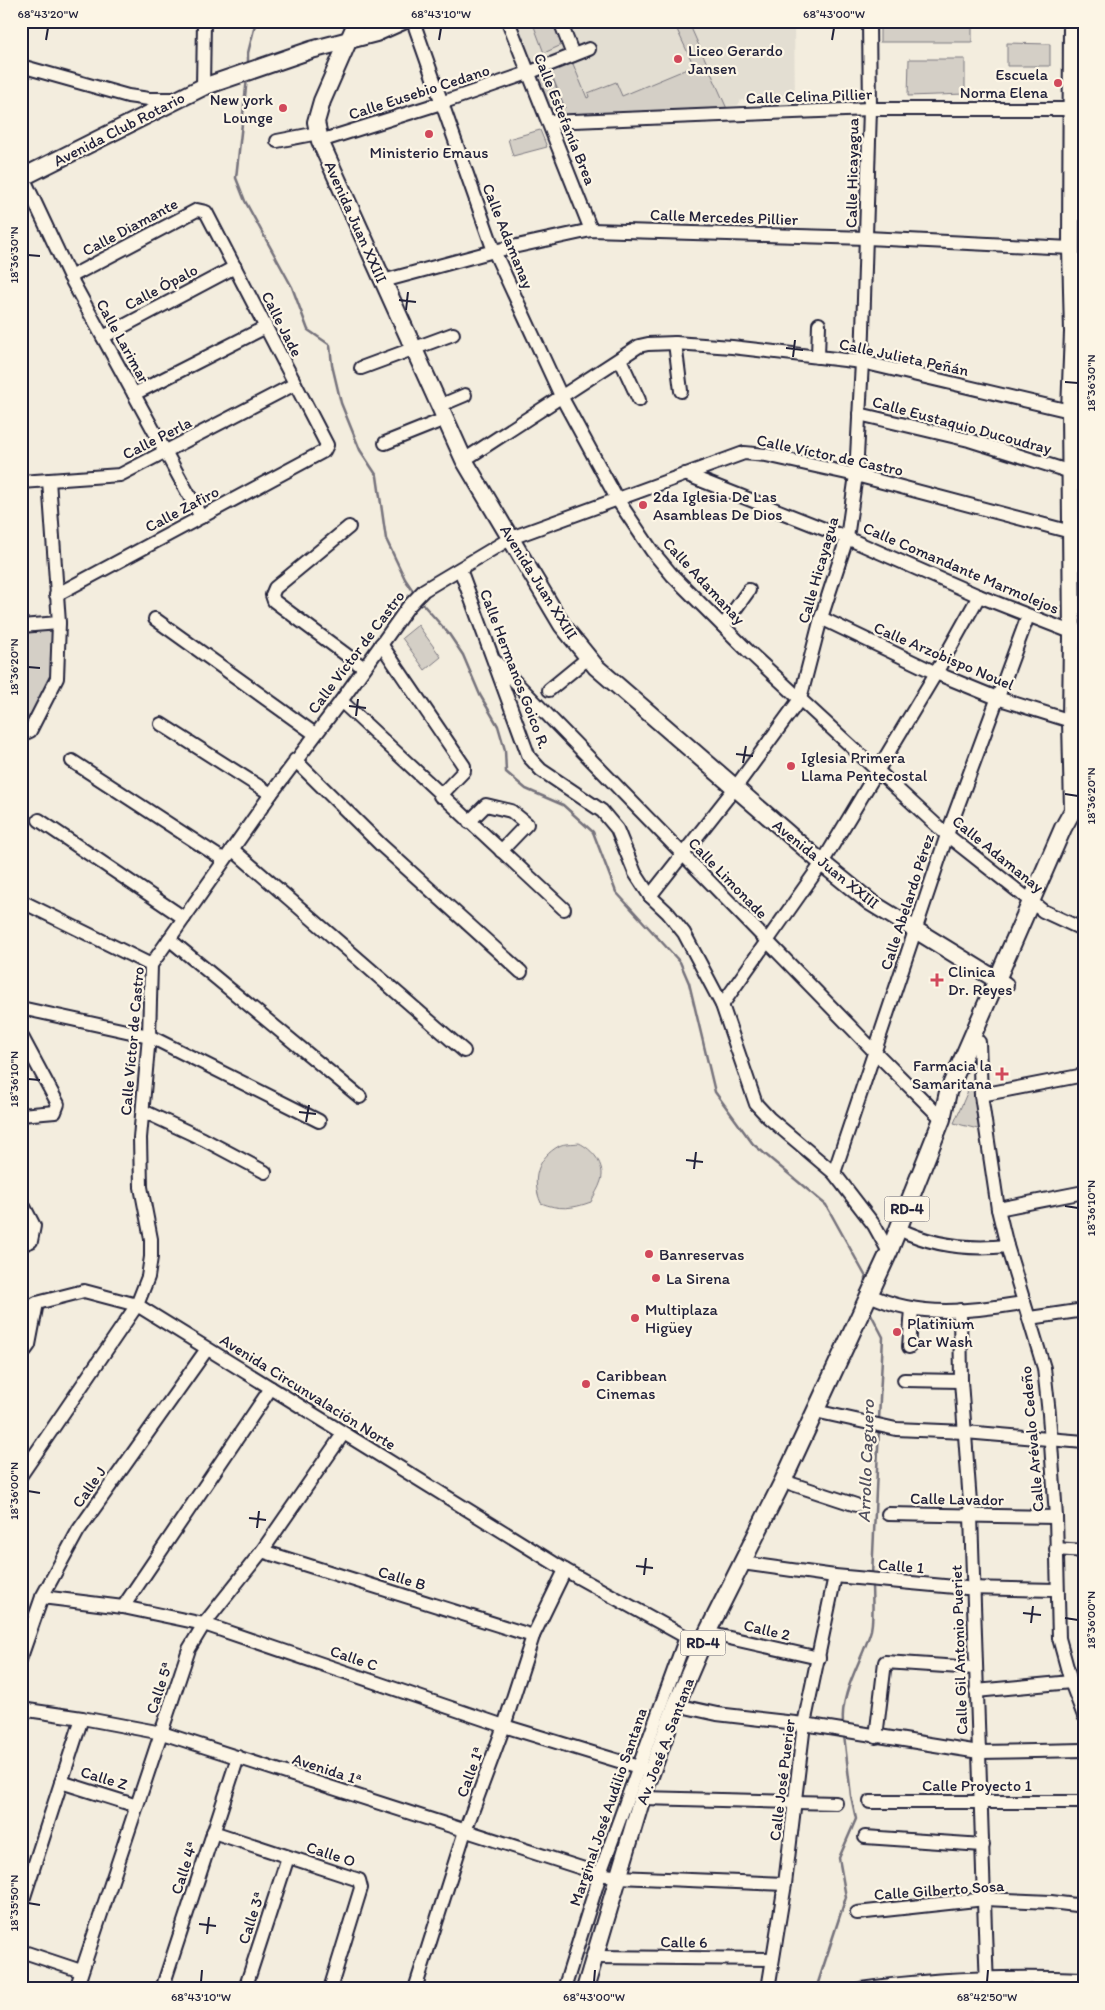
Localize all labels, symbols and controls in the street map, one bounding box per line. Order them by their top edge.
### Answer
text: 68°43'20"W [18,7,78,21]
text: 68°43'10"W [411,7,471,21]
text: 68°43'00"W [803,7,865,21]
place label: Liceo Gerardo Jansen [688,41,783,78]
street label: Calle Estefanía Brea [530,50,600,188]
marker: Liceo Gerardo Jansen [672,53,684,65]
street label: Calle Eusebio Cedano [346,60,492,124]
place label: Escuela Norma Elena [960,65,1049,102]
marker: Escuela Norma Elena [1052,77,1064,89]
street label: Calle Celina Pillier [746,84,873,108]
street label: Avenida Club Rotario [50,88,188,170]
place label: New york Lounge [210,90,274,127]
marker: New york Lounge [277,102,289,114]
street label: Calle Hicayagua [842,117,862,228]
marker: Ministerio Emaus [423,128,435,140]
place label: Ministerio Emaus [370,143,488,162]
street label: Avenida Juan XXIII [321,158,391,286]
street label: Calle Adamanay [478,181,538,292]
street label: Calle Diamante [79,194,181,260]
street label: Calle Mercedes Pillier [650,205,799,229]
text: 18°36'30"N [7,226,21,284]
street label: Calle Ópalo [121,260,201,314]
street label: Calle Jade [257,288,307,360]
street label: Calle Larimar [92,296,154,386]
street label: Calle Julieta Peñán [837,334,971,380]
text: 18°36'30"N [1084,354,1098,412]
street label: Calle Eustaquio Ducoudray [870,392,1054,458]
street label: Calle Perla [119,412,195,463]
street label: Calle Víctor de Castro [755,430,905,480]
street label: Calle Zafiro [142,482,222,536]
place label: 2da Iglesia De Las Asambleas De Dios [653,487,782,524]
marker: 2da Iglesia De Las Asambleas De Dios [637,499,649,511]
street label: Calle Hicayagua [794,514,843,626]
street label: Calle Comandante Marmolejos [860,518,1062,618]
street label: Avenida Juan XXIII [496,521,582,643]
street label: Calle Adamanay [659,534,749,629]
street label: Calle Hermanos Goico R. [476,586,554,752]
street label: Calle Víctor de Castro [303,587,409,717]
street label: Calle Arzobispo Nouel [871,618,1018,694]
text: 18°36'20"N [7,639,21,696]
place label: Iglesia Primera Llama Pentecostal [801,748,928,785]
marker: Iglesia Primera Llama Pentecostal [785,760,797,772]
text: 18°36'20"N [1084,768,1098,825]
street label: Calle Adamanay [949,811,1048,897]
street label: Avenida Juan XXIII [769,815,883,913]
street label: Calle Abelardo Pérez [876,831,938,973]
street label: Calle Limonade [684,833,772,923]
place label: Clinica Dr. Reyes [948,962,1012,999]
street label: Calle Víctor de Castro [116,966,148,1116]
marker: Clinica Dr. Reyes [930,973,944,987]
text: 18°36'10"N [7,1051,21,1107]
place label: Farmacia la Samaritana [912,1056,992,1093]
marker: Farmacia la Samaritana [996,1068,1008,1080]
text: 18°36'10"N [1084,1180,1098,1236]
road number: RD-4 [884,1196,930,1222]
place label: Banreservas [659,1245,745,1264]
marker: Banreservas [643,1248,655,1260]
place label: La Sirena [666,1269,731,1288]
marker: La Sirena [650,1272,662,1284]
place label: Multiplaza Higüey [645,1300,719,1337]
marker: Multiplaza Higüey [629,1312,641,1324]
place label: Platinium Car Wash [907,1314,975,1351]
marker: Platinium Car Wash [891,1326,903,1338]
street label: Avenida Circunvalación Norte [217,1330,399,1454]
street label: Calle Arévalo Cedeño [1016,1365,1048,1513]
place label: Caribbean Cinemas [596,1366,667,1403]
marker: Caribbean Cinemas [580,1378,592,1390]
water label: Arrollo Caguero [853,1398,879,1523]
text: 18°36'00"N [7,1462,21,1520]
street label: Calle J [68,1463,110,1511]
street label: Calle Lavador [910,1489,1004,1509]
street label: Calle 1 [877,1555,925,1578]
street label: Calle B [376,1562,428,1594]
street label: Calle Gil Antonio Pueriet [947,1565,971,1735]
text: 18°36'00"N [1084,1591,1098,1649]
street label: Calle 2 [742,1615,793,1645]
road number: RD-4 [680,1630,726,1656]
street label: Calle C [328,1641,380,1675]
street label: Calle 5ª [142,1660,176,1716]
street label: Av. José A. Santana [632,1674,698,1807]
street label: Marginal José Audilio Santana [565,1705,651,1909]
street label: Calle José Puerier [765,1718,799,1842]
street label: Calle 1ª [452,1744,488,1800]
street label: Avenida 1ª [290,1749,364,1789]
street label: Calle Z [78,1762,130,1794]
street label: Calle Proyecto 1 [922,1776,1033,1795]
street label: Calle O [304,1837,358,1871]
street label: Calle 4ª [167,1839,201,1897]
text: 18°35'50"N [7,1875,21,1931]
street label: Calle Gilberto Sosa [873,1876,1006,1904]
street label: Calle 3ª [234,1890,268,1946]
street label: Calle 6 [660,1932,708,1952]
text: 68°43'10"W [171,1990,231,2004]
text: 68°43'00"W [563,1990,625,2004]
text: 68°42'50"W [957,1990,1017,2004]

